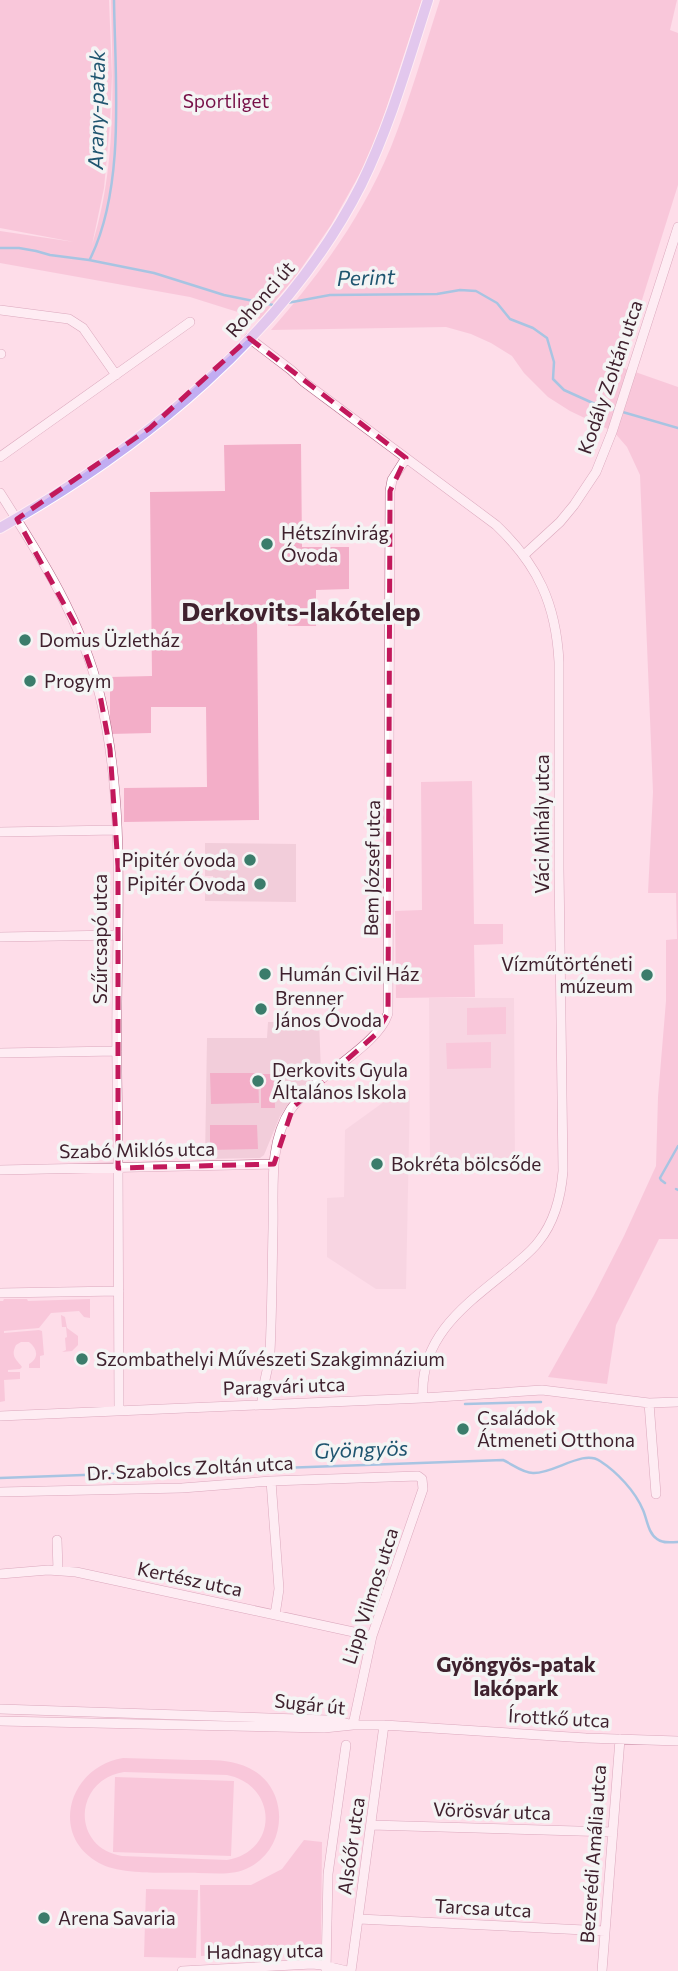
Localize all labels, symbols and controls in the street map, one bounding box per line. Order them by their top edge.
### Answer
water label: Arany-patak [82,49,109,171]
park label: Sportliget [183,89,270,112]
street label: Rohonci út [220,256,299,341]
water label: Perint [336,263,396,290]
street label: Kodály Zoltán utca [572,297,647,457]
place label: Hétszínvirág Óvoda [281,521,389,566]
marker: Hétszínvirág Óvoda [259,536,275,552]
district label: Derkovits-lakótelep [181,595,421,626]
place label: Domus Üzletház [39,628,180,651]
marker: Domus Üzletház [17,632,33,648]
place label: Progym [44,669,111,692]
marker: Progym [22,673,38,689]
street label: Váci Mihály utca [530,754,553,894]
street label: Bem József utca [359,800,384,936]
place label: Pipitér óvoda [121,848,236,871]
marker: Pipitér óvoda [242,852,258,868]
place label: Pipitér Óvoda [127,871,246,895]
street label: Szűrcsapó utca [88,874,111,1004]
marker: Pipitér Óvoda [252,876,268,892]
place label: Vízműtörténeti múzeum [501,952,633,997]
place label: Humán Civil Ház [279,962,419,985]
marker: Humán Civil Ház [257,966,273,982]
marker: Vízműtörténeti múzeum [639,967,655,983]
place label: Brenner János Óvoda [275,986,382,1031]
marker: Brenner János Óvoda [253,1001,269,1017]
place label: Derkovits Gyula Általános Iskola [272,1058,408,1103]
marker: Derkovits Gyula Általános Iskola [250,1073,266,1089]
street label: Szabó Miklós utca [59,1137,215,1162]
place label: Bokréta bölcsőde [391,1152,541,1175]
marker: Bokréta bölcsőde [369,1156,385,1172]
place label: Szombathelyi Művészeti Szakgimnázium [96,1347,445,1370]
marker: Szombathelyi Művészeti Szakgimnázium [74,1351,90,1367]
street label: Paragvári utca [222,1372,346,1399]
place label: Családok Átmeneti Otthona [477,1406,635,1451]
marker: Családok Átmeneti Otthona [455,1421,471,1437]
water label: Gyöngyös [313,1434,408,1463]
street label: Dr. Szabolcs Zoltán utca [86,1451,294,1484]
street label: Lipp Vilmos utca [337,1525,402,1667]
street label: Kertész utca [136,1556,245,1601]
district label: Gyöngyös-patak lakópark [436,1651,596,1700]
street label: Sugár út [273,1688,347,1719]
street label: Írottkő utca [508,1703,610,1732]
street label: Bezerédi Amália utca [575,1764,610,1944]
street label: Alsóőr utca [332,1796,369,1896]
street label: Vörösvár utca [433,1797,551,1824]
street label: Tarcsa utca [434,1893,532,1922]
place label: Arena Savaria [58,1906,176,1929]
marker: Arena Savaria [36,1910,52,1926]
street label: Hadnagy utca [206,1938,324,1963]

